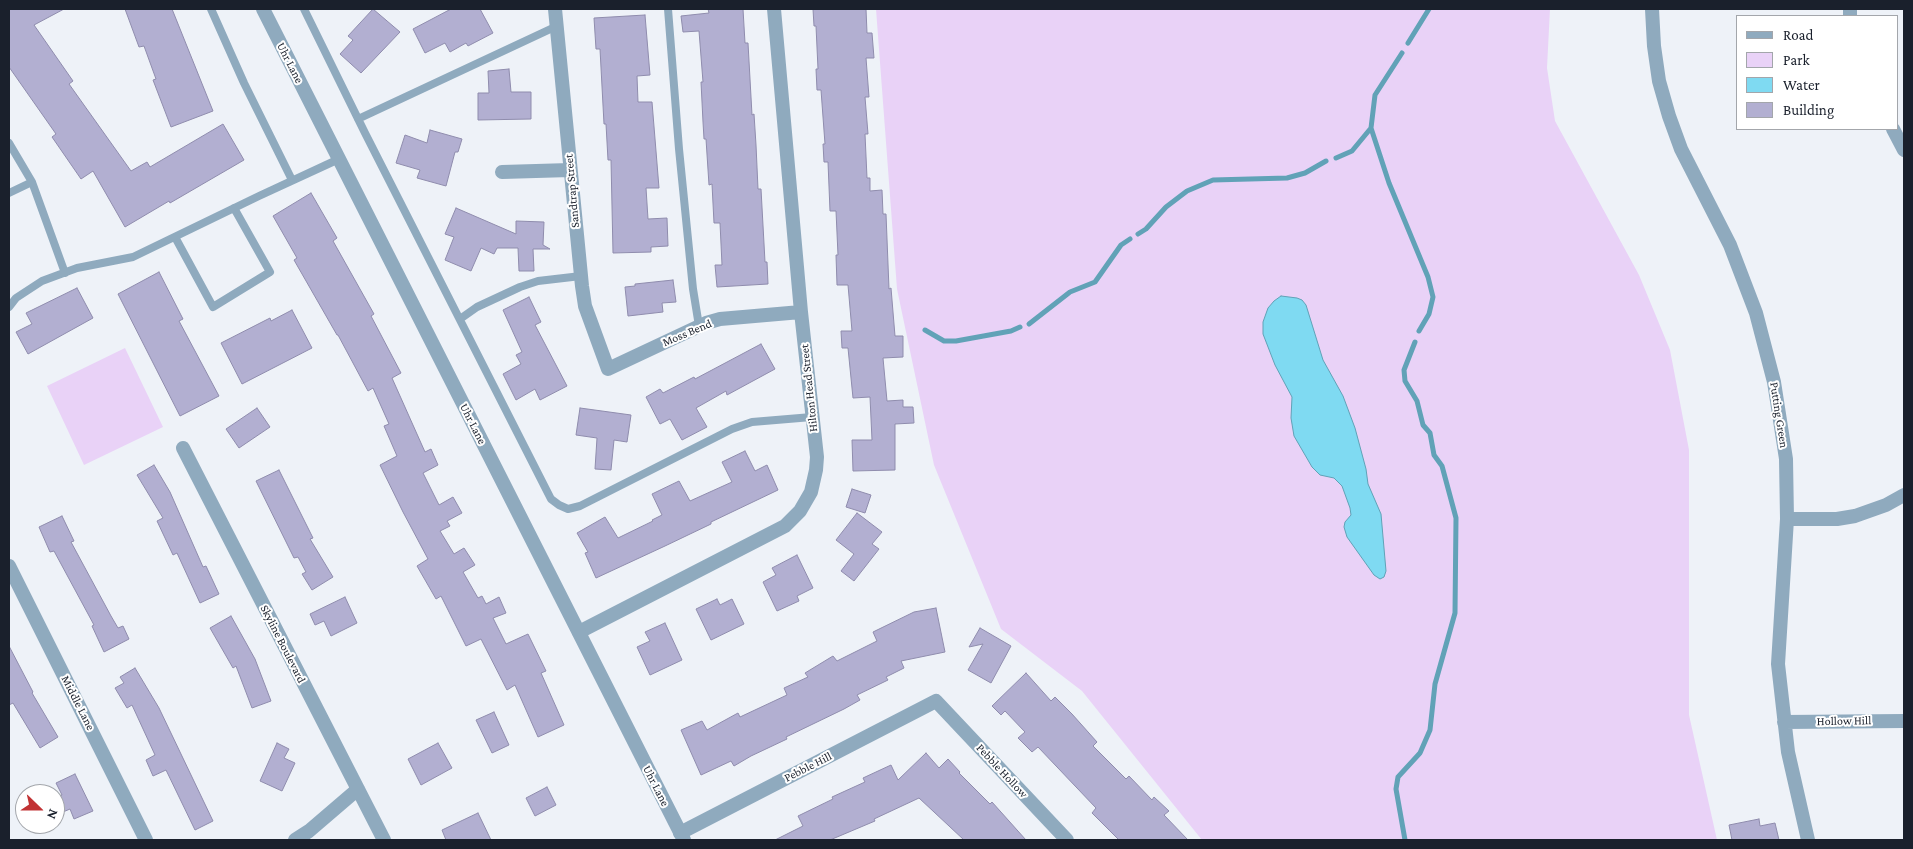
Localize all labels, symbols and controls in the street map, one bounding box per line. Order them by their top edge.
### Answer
legend [1736,15,1898,130]
text: Road [1783,27,1813,43]
street label: Uhr Lane [274,40,306,86]
text: Park [1783,52,1810,68]
text: Water [1783,77,1820,93]
text: Building [1783,102,1834,118]
street label: Sandtrap Street [562,153,582,229]
street label: Moss Bend [660,316,714,350]
street label: Hilton Head Street [797,343,821,433]
street label: Putting Green [1767,381,1791,449]
street label: Uhr Lane [457,401,489,447]
street label: Skyline Boulevard [257,603,309,685]
street label: Middle Lane [58,673,98,733]
street label: Hollow Hill [1817,713,1871,729]
street label: Pebble Hollow [973,741,1031,801]
street label: Pebble Hill [782,749,834,785]
street label: Uhr Lane [640,763,672,809]
north arrow [15,784,65,834]
text: N [44,807,62,822]

